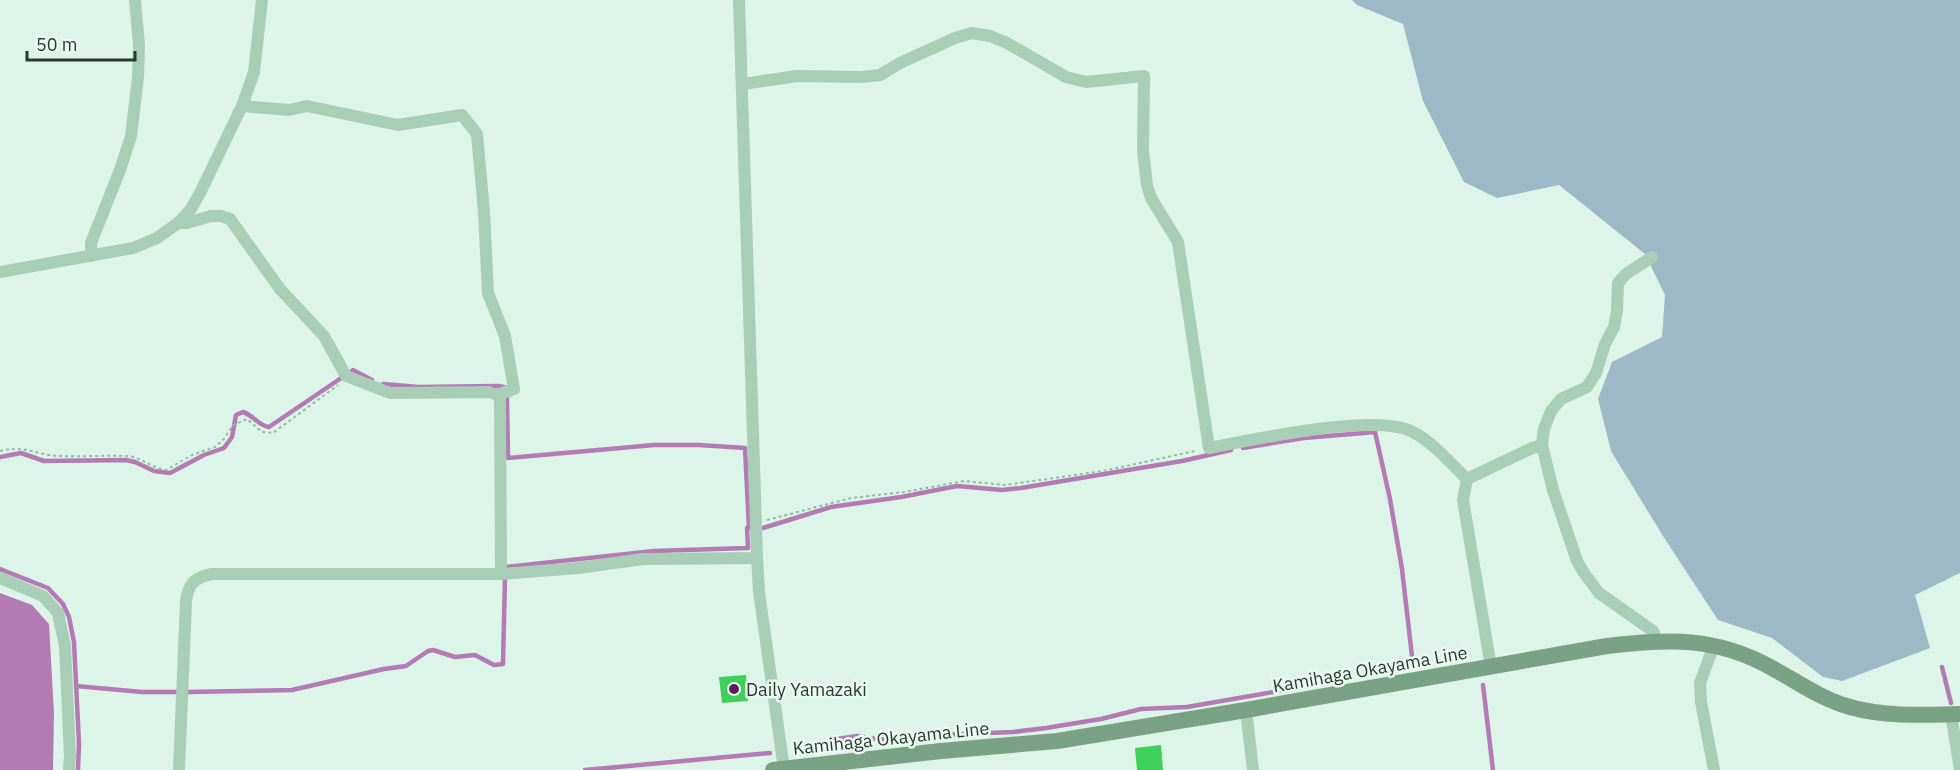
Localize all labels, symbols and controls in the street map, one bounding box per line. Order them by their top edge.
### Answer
scale bar [27,24,135,62]
text: 50 m [36,33,78,56]
street label: Kamihaga Okayama Line [1271,641,1469,697]
place label: Daily Yamazaki [746,678,867,701]
marker: Daily Yamazaki [727,682,741,696]
street label: Kamihaga Okayama Line [792,716,990,760]

